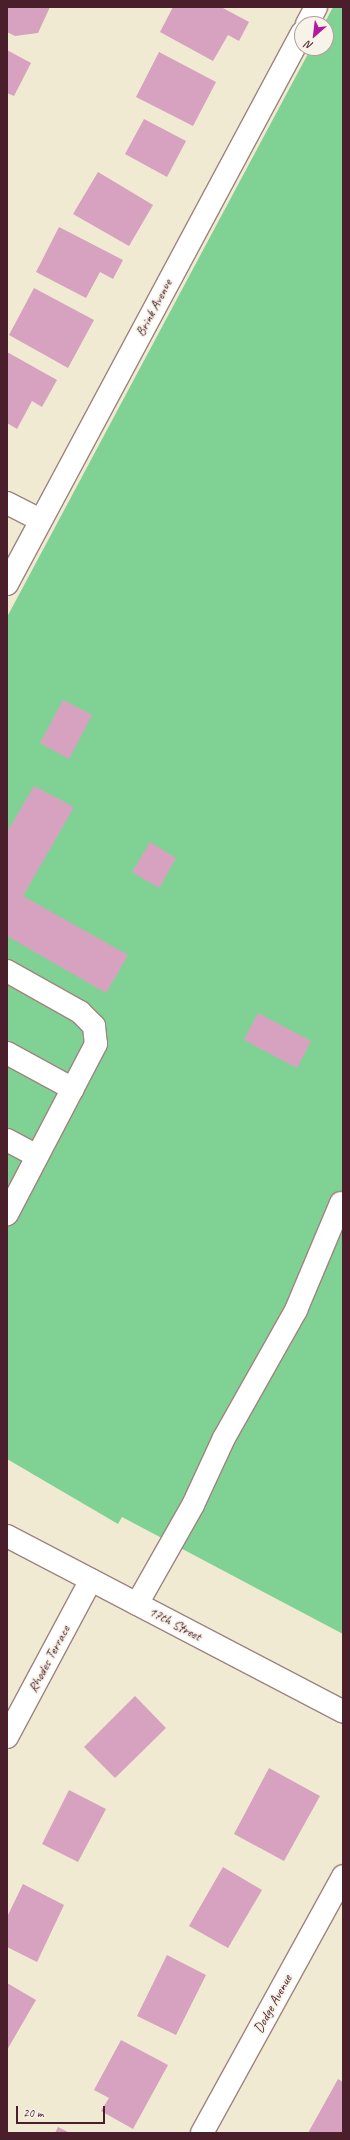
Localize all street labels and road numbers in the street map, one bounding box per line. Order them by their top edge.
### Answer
street label: Brink Avenue [132,277,176,339]
street label: 17th Street [146,1603,204,1645]
street label: Rhodes Terrace [25,1623,73,1695]
street label: Dodge Avenue [250,1972,296,2036]

